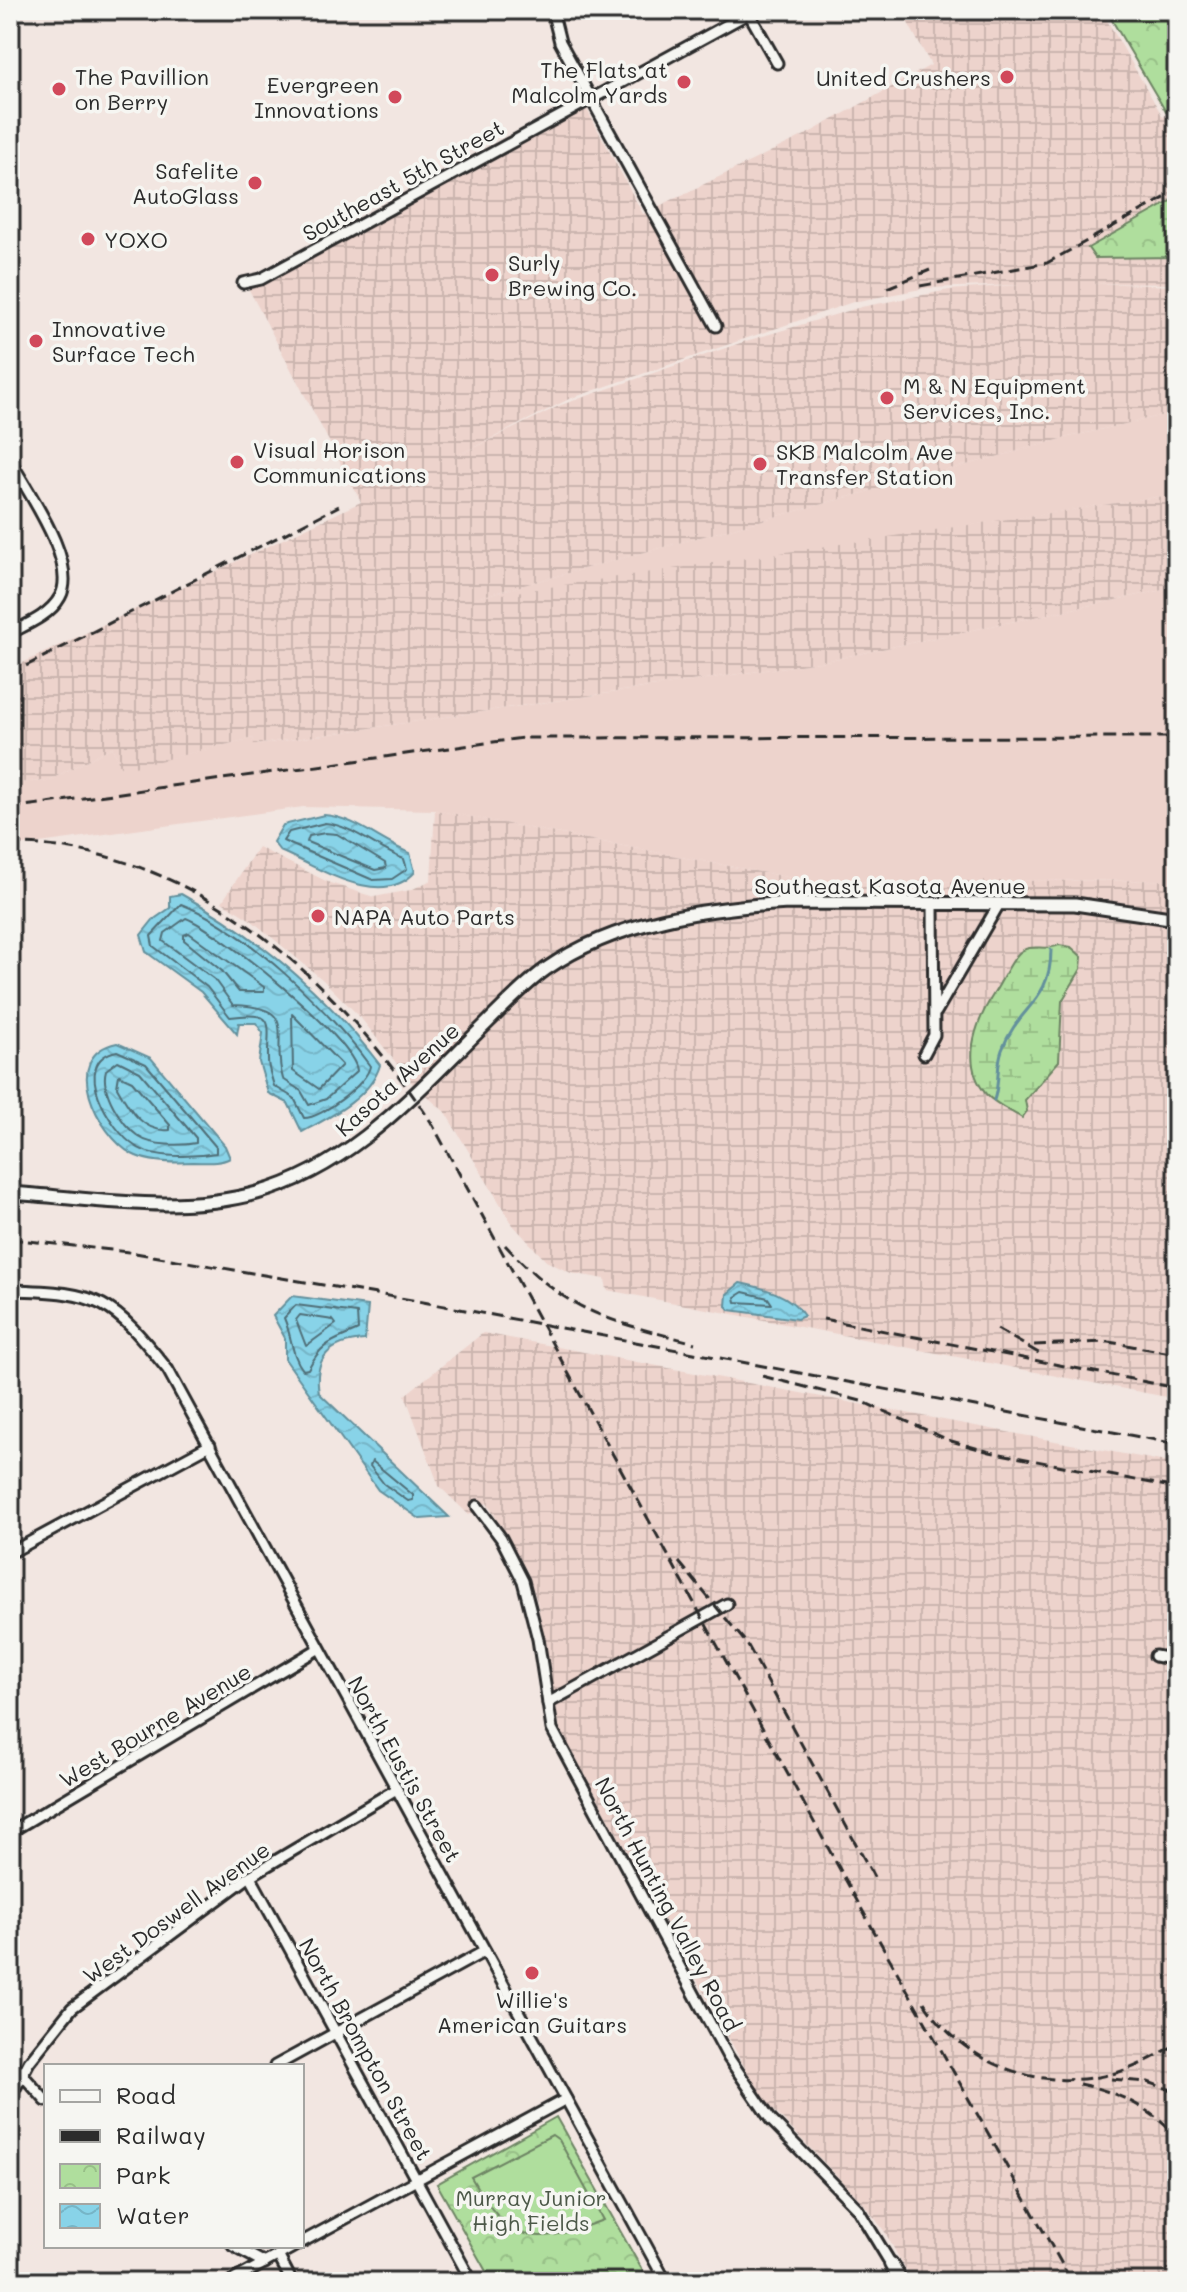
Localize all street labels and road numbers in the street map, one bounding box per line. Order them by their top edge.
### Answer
street label: Southeast 5th Street [297,112,509,248]
street label: Southeast Kasota Avenue [754,871,1026,900]
street label: Kasota Avenue [329,1016,465,1142]
street label: West Bourne Avenue [54,1656,256,1794]
street label: North Eustis Street [342,1671,468,1867]
street label: North Hunting Valley Road [589,1772,747,2036]
street label: West Doswell Avenue [77,1834,275,1990]
street label: North Brompton Street [293,1933,439,2165]

